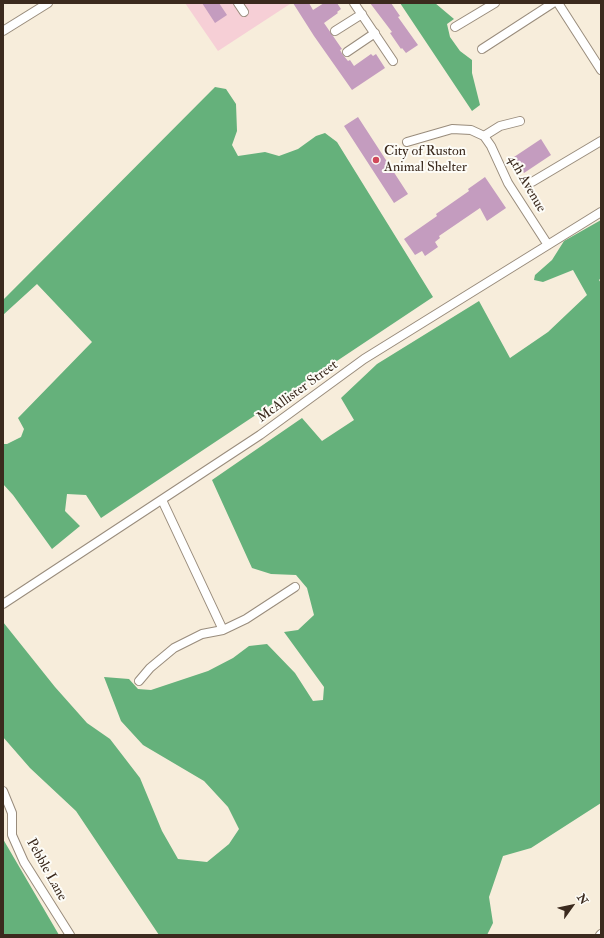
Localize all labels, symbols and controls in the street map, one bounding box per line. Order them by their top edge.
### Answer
place label: City of Ruston Animal Shelter [384,144,467,176]
street label: 4th Avenue [503,153,549,215]
marker: City of Ruston Animal Shelter [371,155,381,165]
street label: McAllister Street [254,357,342,427]
street label: Pebble Lane [22,836,70,904]
north arrow [552,886,592,926]
text: N [574,892,591,907]

